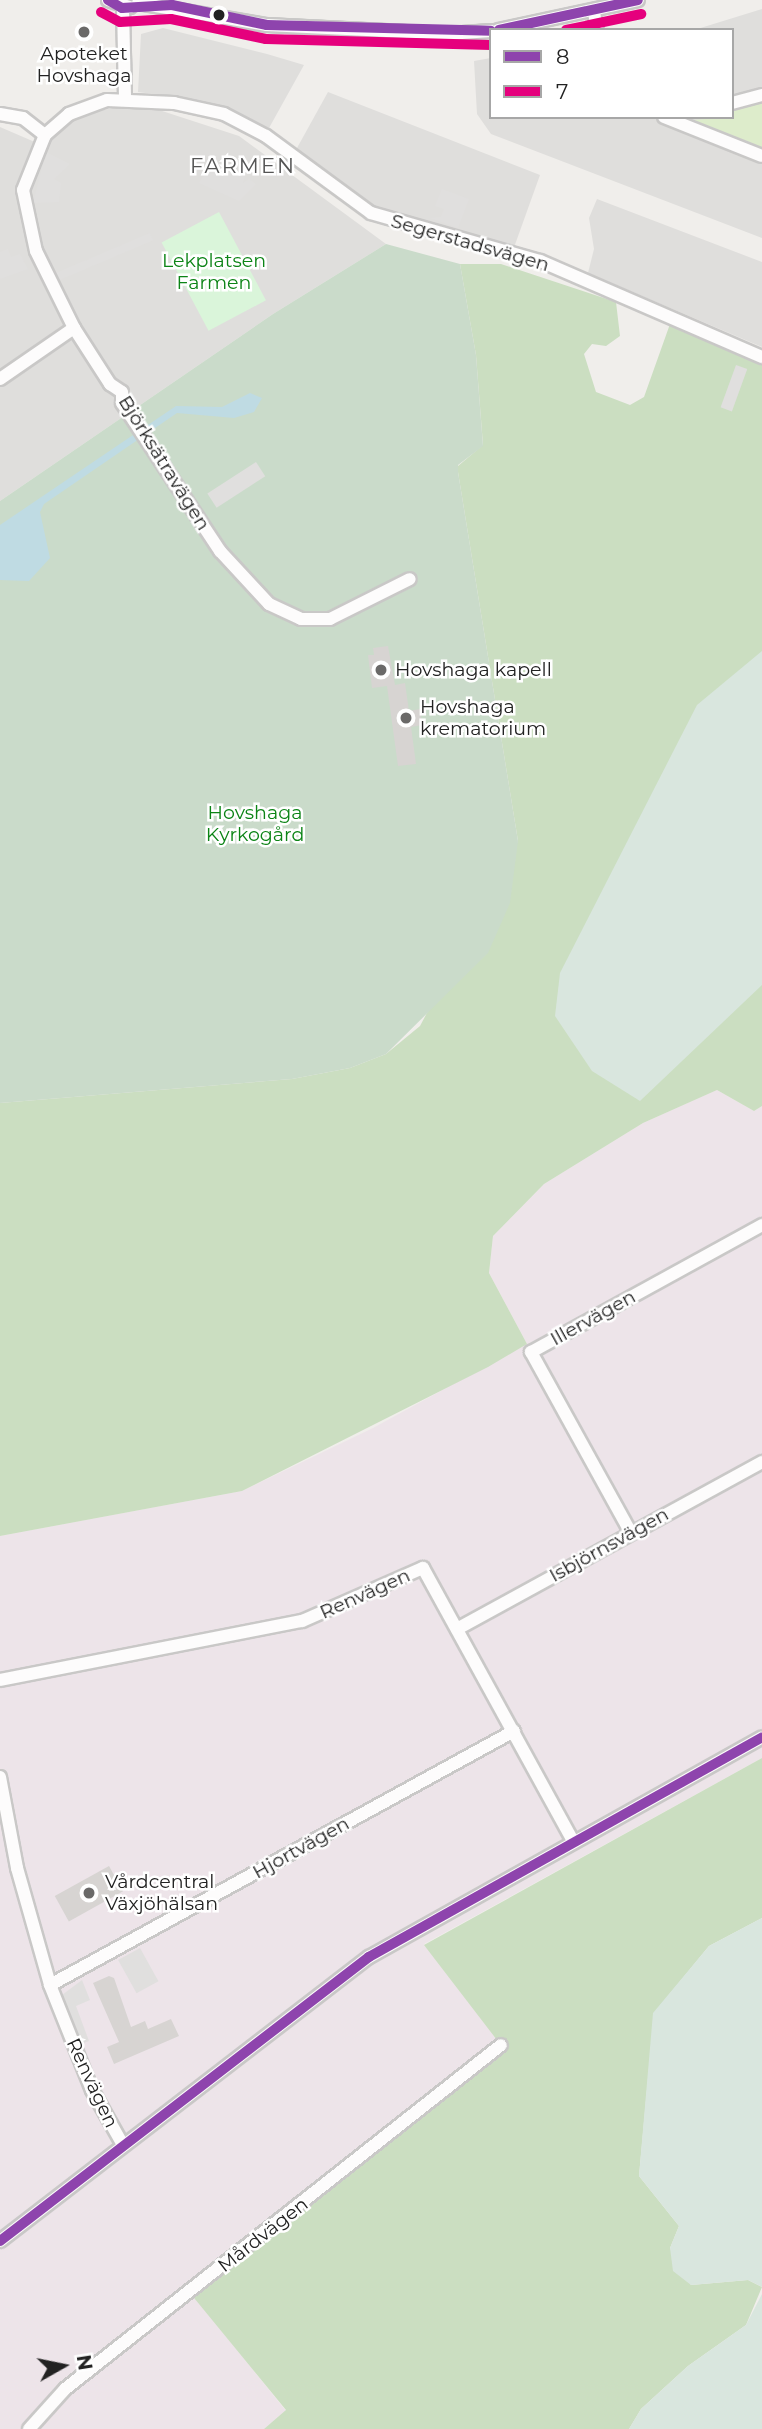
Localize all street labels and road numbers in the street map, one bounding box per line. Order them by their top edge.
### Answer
street label: Segerstadsvägen [388,210,552,276]
street label: Björksätravägen [113,391,215,535]
street label: Illervägen [546,1285,640,1351]
street label: Isbjörnsvägen [545,1503,673,1587]
street label: Renvägen [316,1564,414,1624]
street label: Hjortvägen [249,1812,353,1884]
street label: Renvägen [61,2035,123,2131]
street label: Mårdvägen [213,2193,313,2277]

